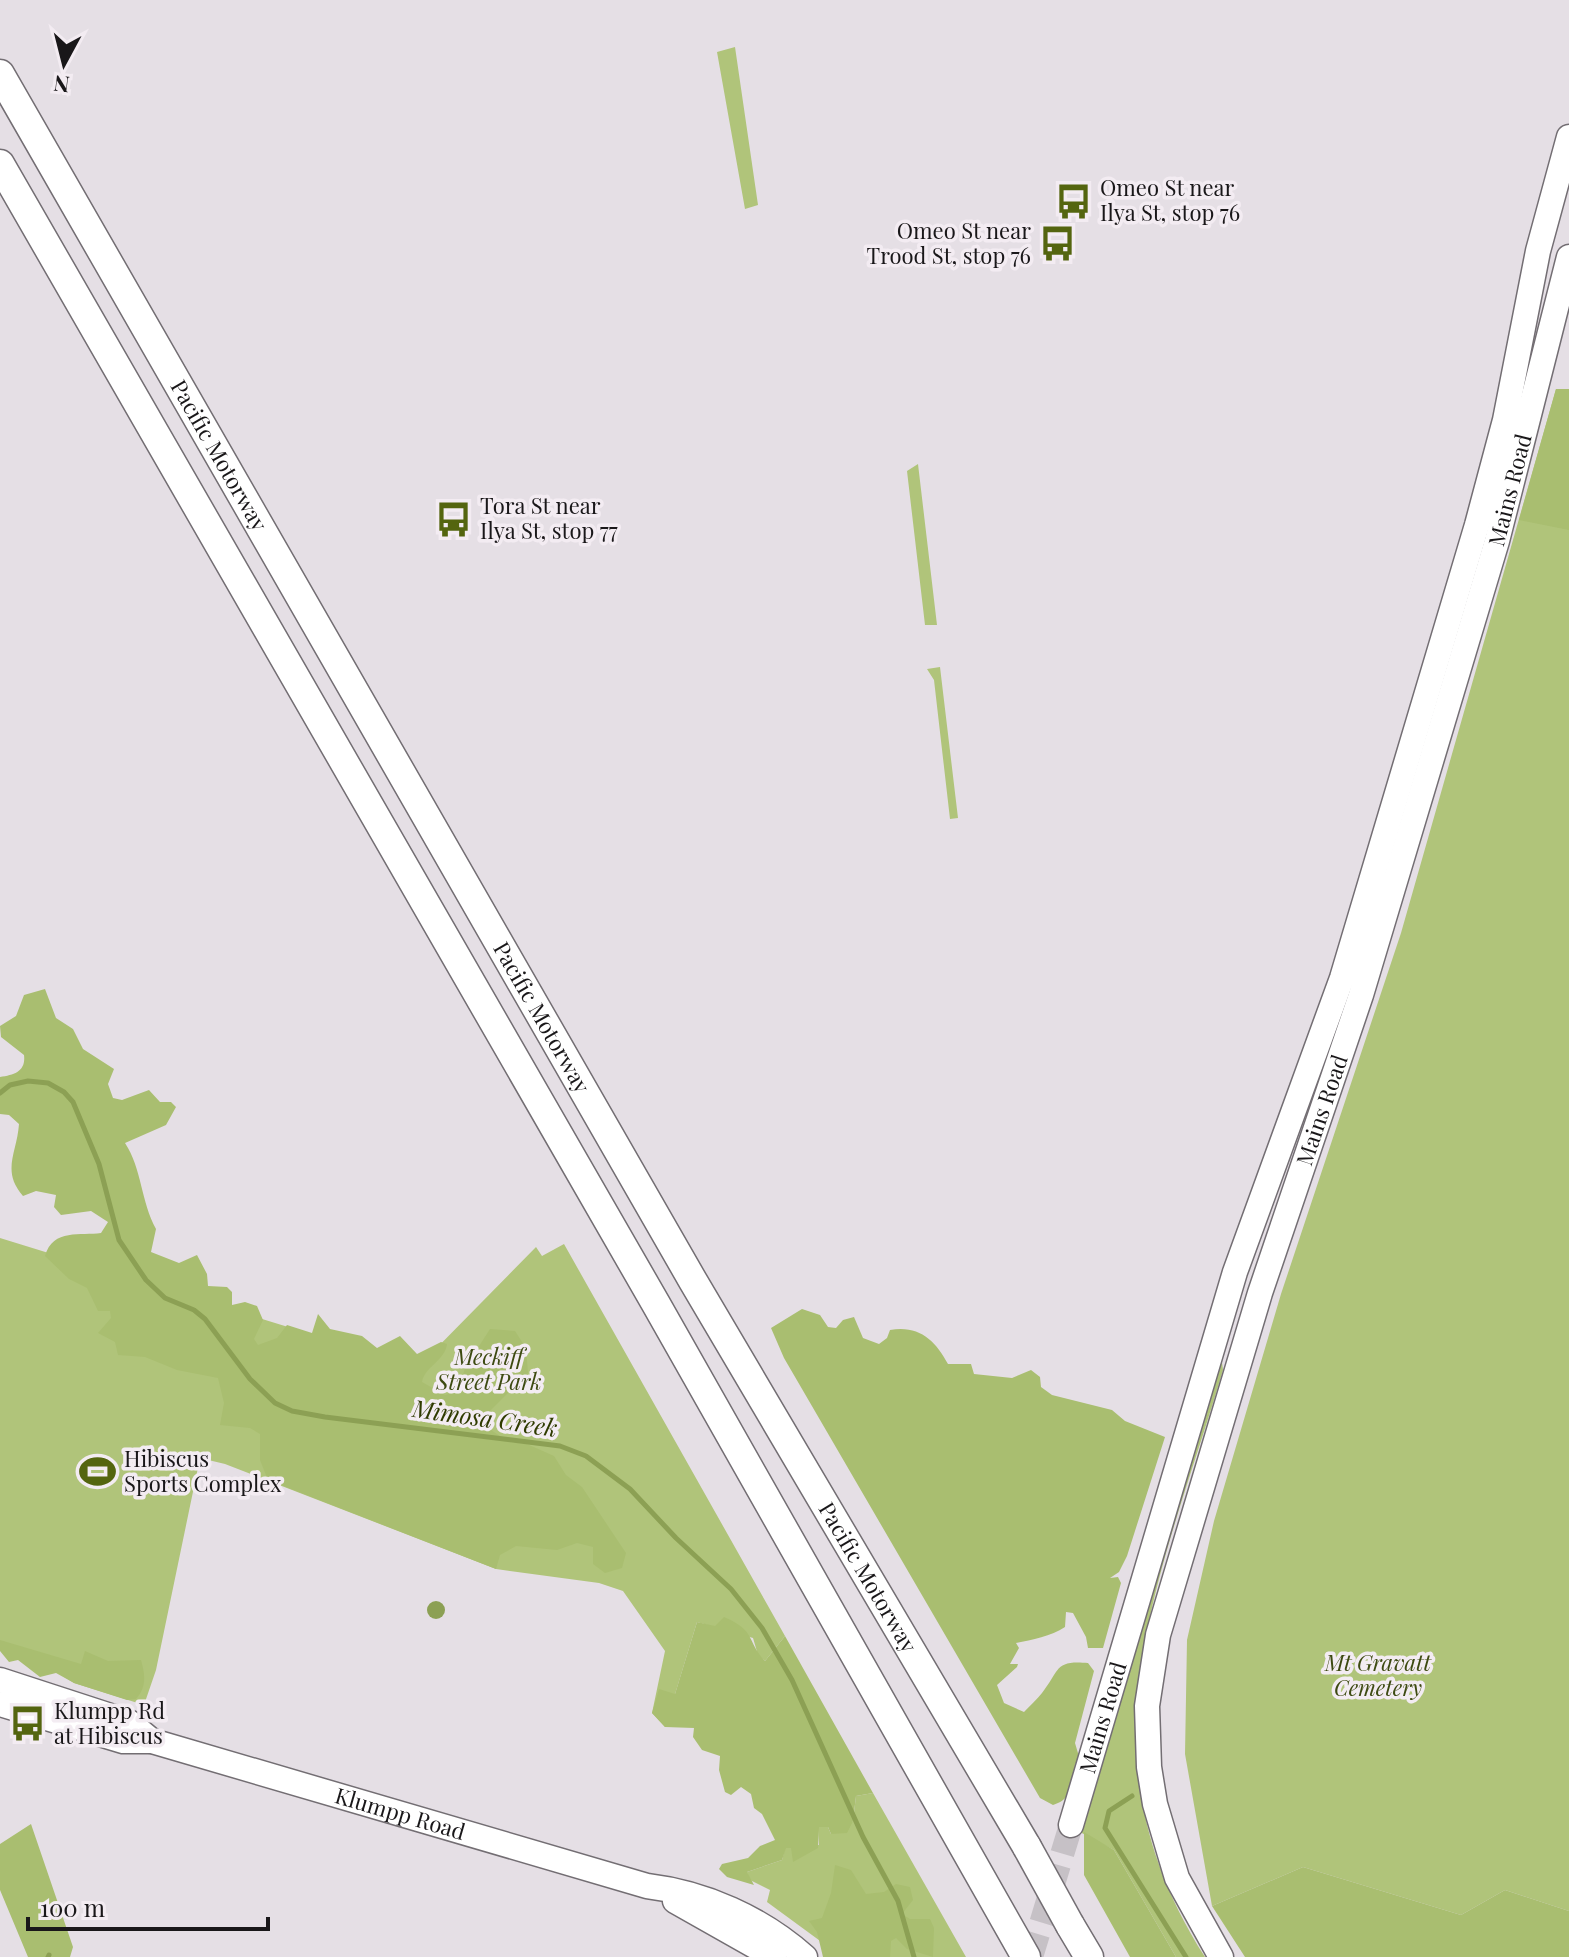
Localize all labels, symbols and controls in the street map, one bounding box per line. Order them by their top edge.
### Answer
north arrow [24,24,104,104]
text: N [52,69,71,101]
place label: Omeo St near Ilya St, stop 76 [1100,172,1240,227]
bus stop icon: Omeo St near Ilya St, stop 76 [1055,182,1093,220]
place label: Omeo St near Trood St, stop 76 [866,215,1031,270]
bus stop icon: Omeo St near Trood St, stop 76 [1038,225,1076,263]
street label: Pacific Motorway [165,374,275,536]
street label: Mains Road [1480,430,1538,549]
place label: Tora St near Ilya St, stop 77 [480,490,618,545]
bus stop icon: Tora St near Ilya St, stop 77 [435,500,473,538]
street label: Pacific Motorway [487,936,598,1098]
street label: Mains Road [1288,1050,1354,1169]
park label: Meckiff Street Park [435,1341,542,1396]
water label: Mimosa Creek [410,1391,560,1443]
place label: Hibiscus Sports Complex [124,1443,282,1498]
sports icon: Hibiscus Sports Complex [79,1453,117,1491]
street label: Pacific Motorway [813,1496,925,1658]
park label: Mt Gravatt Cemetery [1324,1647,1433,1702]
street label: Mains Road [1071,1658,1133,1777]
place label: Klumpp Rd at Hibiscus [54,1695,165,1750]
bus stop icon: Klumpp Rd at Hibiscus [9,1705,47,1743]
street label: Klumpp Road [332,1779,469,1846]
scale bar [28,1881,268,1931]
text: 100 m [40,1891,105,1923]

